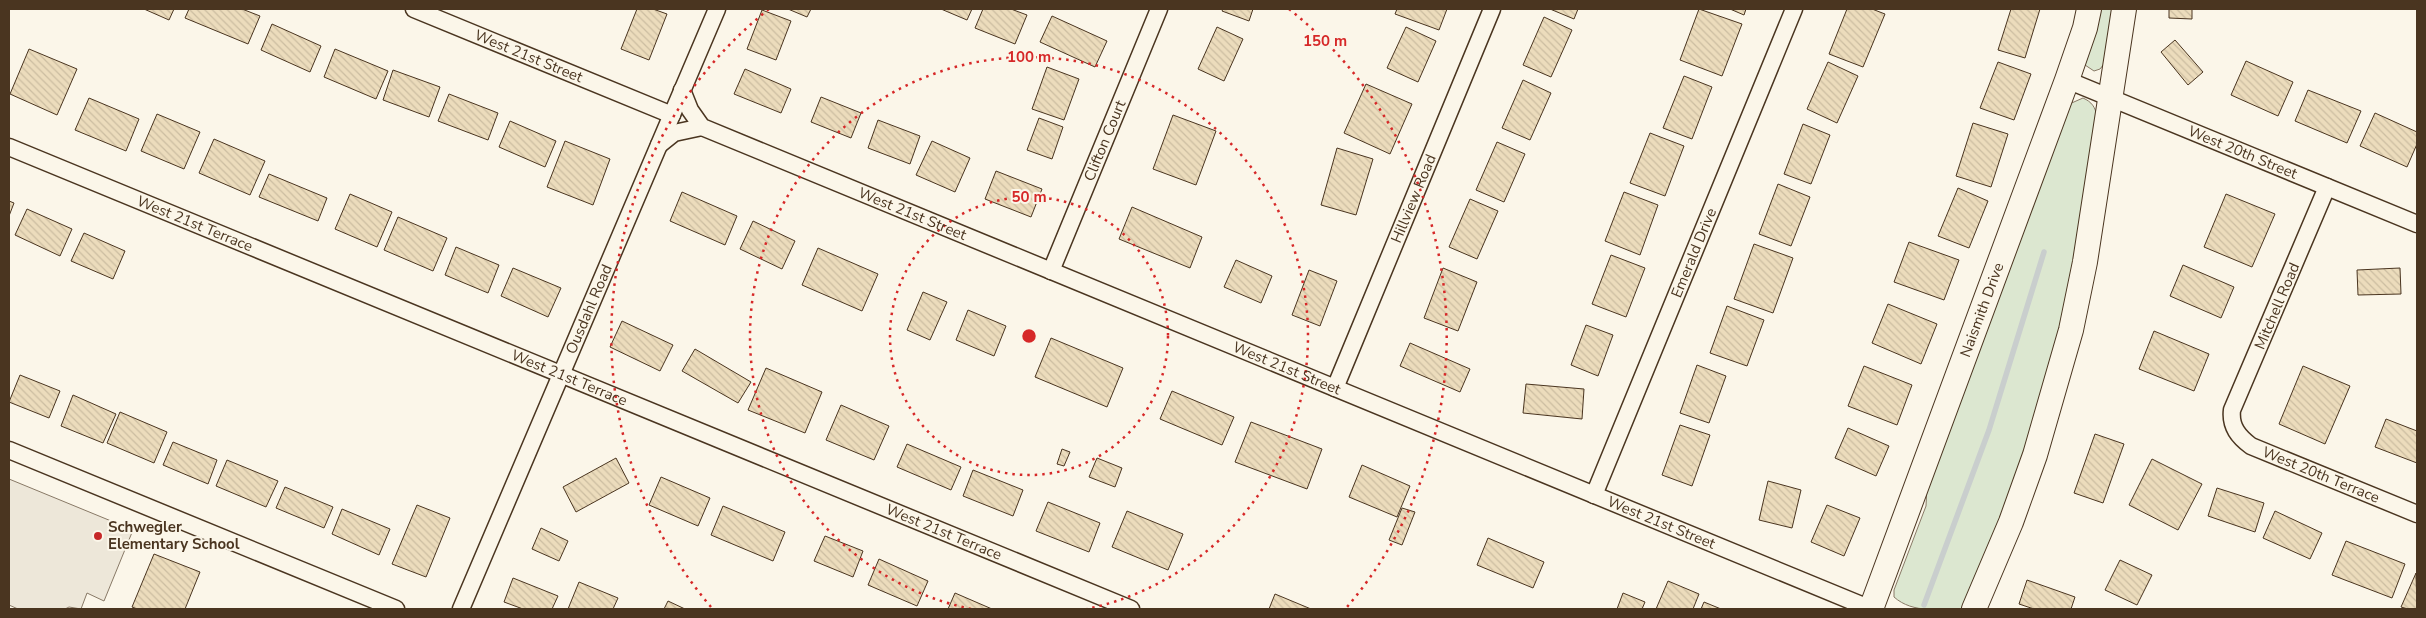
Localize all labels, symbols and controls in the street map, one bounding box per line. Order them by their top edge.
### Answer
street label: West 21st Street [472,25,586,88]
text: 150 m [1303,31,1347,51]
text: 100 m [1007,47,1051,67]
street label: Clifton Court [1079,96,1131,184]
street label: West 20th Street [2185,121,2301,184]
street label: Hillview Road [1386,151,1441,246]
street label: West 21st Street [855,183,970,245]
text: 50 m [1011,187,1047,207]
street label: West 21st Terrace [134,191,256,256]
street label: Emerald Drive [1666,205,1721,301]
street label: Mitchell Road [2250,259,2304,353]
street label: Naismith Drive [1955,260,2008,360]
street label: Ousdahl Road [561,261,617,357]
centre of rings [1020,327,1038,345]
street label: West 21st Street [1230,337,1345,400]
street label: West 21st Terrace [508,345,630,410]
street label: West 20th Terrace [2259,442,2383,508]
street label: West 21st Street [1604,491,1719,554]
street label: West 21st Terrace [883,499,1005,565]
place label: Schwegler Elementary School [108,517,240,554]
marker: Schwegler Elementary School [92,530,104,542]

